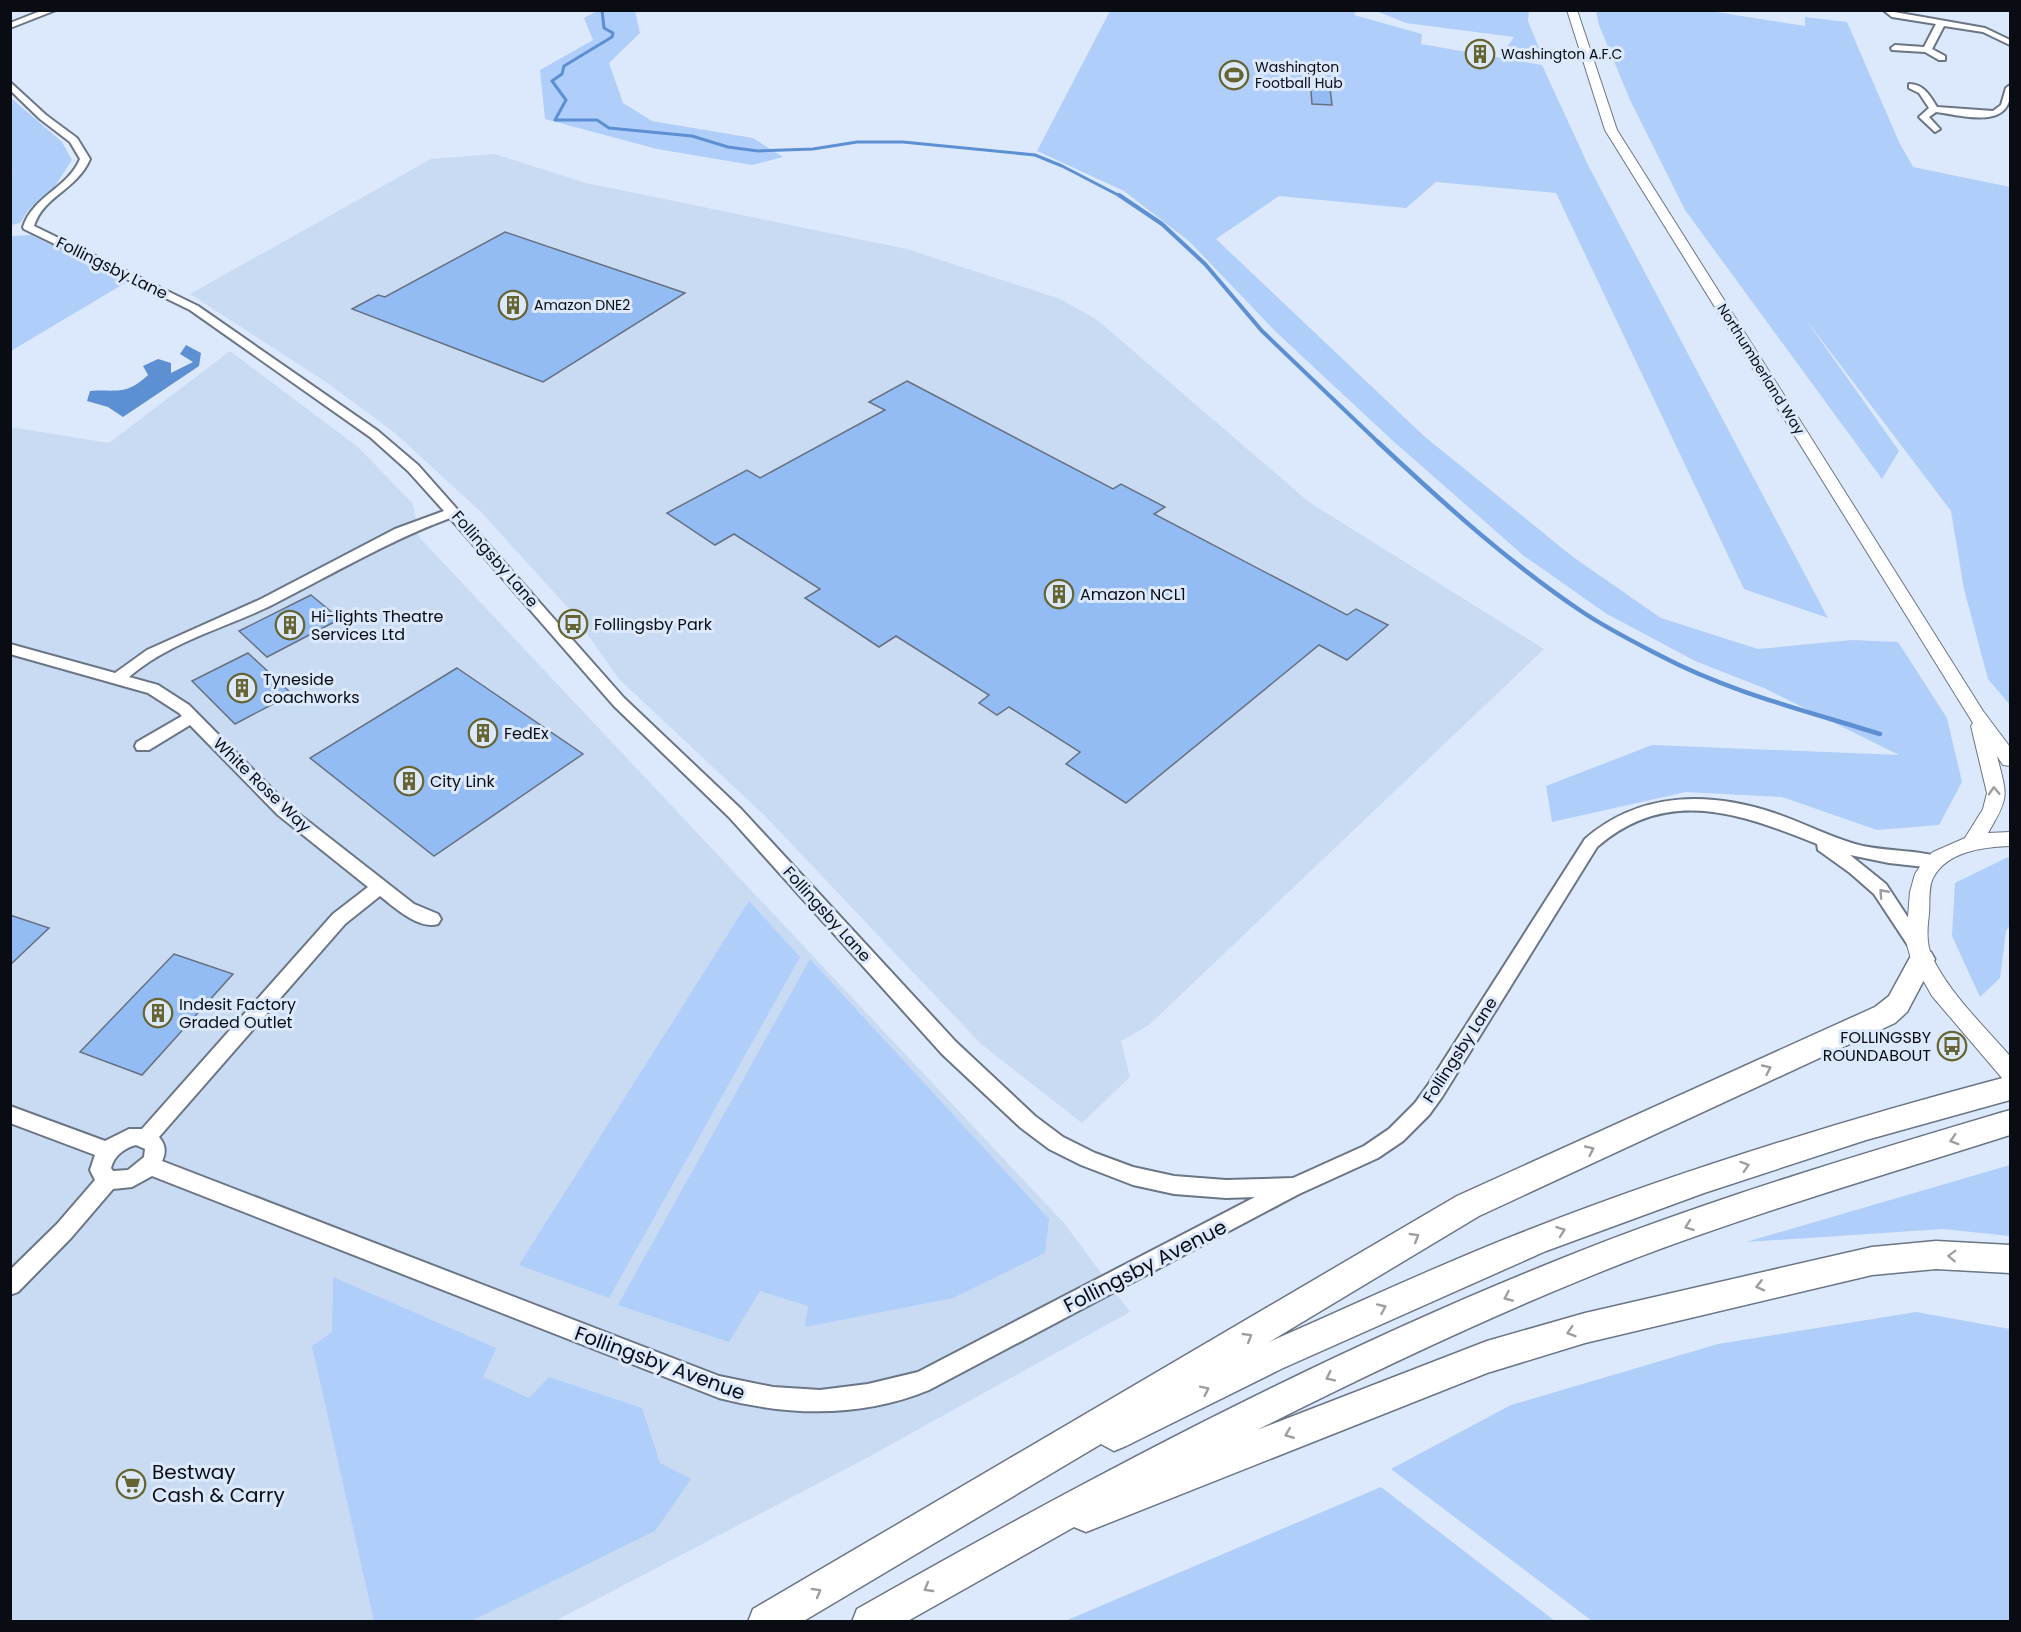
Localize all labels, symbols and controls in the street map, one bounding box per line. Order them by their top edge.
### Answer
building icon: Washington A.F.C [1464,38,1496,70]
place label: Washington A.F.C [1501,44,1622,64]
place label: Washington Football Hub [1255,57,1343,93]
sports icon: Washington Football Hub [1218,59,1250,91]
street label: Follingsby Lane [52,231,172,305]
building icon: Amazon DNE2 [497,289,529,321]
place label: Amazon DNE2 [534,295,630,315]
street label: Northumberland Way [1713,300,1810,438]
street label: Follingsby Lane [446,506,544,612]
building icon: Amazon NCL1 [1043,578,1075,610]
place label: Amazon NCL1 [1080,583,1186,606]
place label: Hi-lights Theatre Services Ltd [311,605,444,646]
bus stop icon: Follingsby Park [557,608,589,640]
building icon: Hi-lights Theatre Services Ltd [274,609,306,641]
place label: Follingsby Park [594,613,713,636]
place label: Tyneside coachworks [263,668,360,709]
building icon: Tyneside coachworks [226,672,258,704]
building icon: FedEx [467,717,499,749]
place label: FedEx [504,722,549,745]
street label: White Rose Way [208,732,316,838]
building icon: City Link [393,765,425,797]
place label: City Link [430,770,495,793]
one-way arrow [1988,786,2001,795]
street label: Follingsby Lane [778,861,876,967]
one-way arrow [1879,889,1890,900]
place label: Indesit Factory Graded Outlet [179,993,296,1034]
street label: Follingsby Lane [1417,993,1503,1107]
building icon: Indesit Factory Graded Outlet [142,997,174,1029]
place label: FOLLINGSBY ROUNDABOUT [1823,1026,1932,1067]
bus stop icon: FOLLINGSBY ROUNDABOUT [1936,1030,1968,1062]
one-way arrow [1761,1065,1772,1077]
one-way arrow [1950,1133,1960,1145]
one-way arrow [1583,1146,1594,1158]
one-way arrow [1739,1161,1750,1173]
street label: Follingsby Avenue [1059,1213,1231,1319]
one-way arrow [1684,1219,1695,1232]
one-way arrow [1555,1226,1566,1239]
one-way arrow [1409,1233,1419,1245]
one-way arrow [1948,1249,1957,1262]
one-way arrow [1755,1278,1765,1291]
one-way arrow [1503,1290,1514,1302]
one-way arrow [1376,1304,1387,1316]
street label: Follingsby Avenue [571,1319,749,1407]
one-way arrow [1566,1325,1577,1337]
one-way arrow [1242,1333,1252,1345]
one-way arrow [1325,1370,1336,1382]
one-way arrow [1198,1385,1209,1397]
one-way arrow [1284,1427,1295,1439]
place label: Bestway Cash & Carry [152,1458,285,1509]
supermarket icon: Bestway Cash & Carry [115,1468,147,1500]
one-way arrow [924,1581,934,1592]
one-way arrow [811,1588,821,1600]

